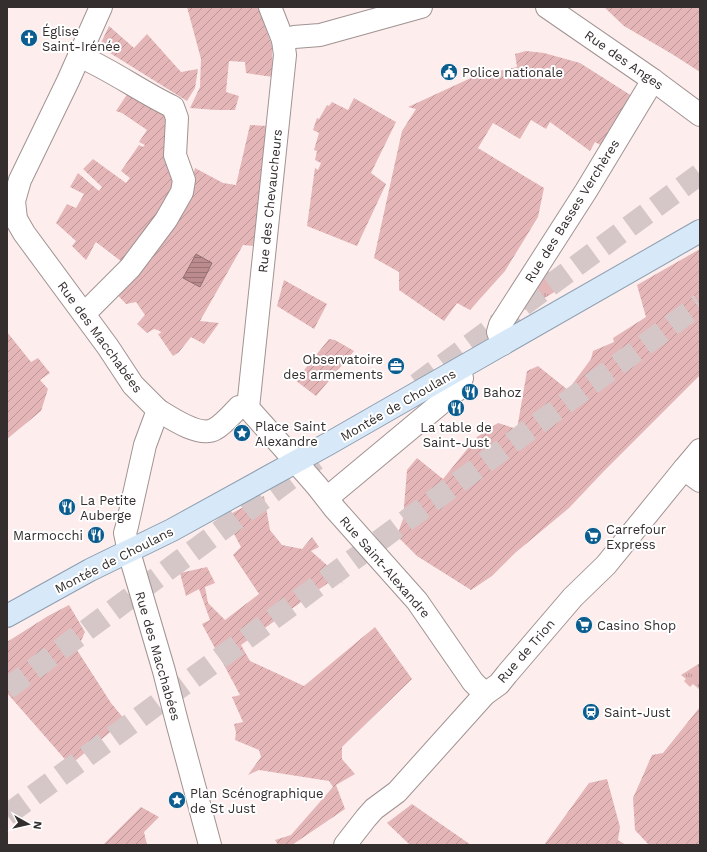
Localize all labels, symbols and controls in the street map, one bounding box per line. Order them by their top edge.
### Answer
place label: Église Saint-Irénée [42,23,120,54]
street label: Rue des Anges [582,27,666,93]
church icon: Église Saint-Irénée [19,28,39,48]
public building icon: Police nationale [439,62,459,82]
place label: Police nationale [462,65,563,80]
street label: Rue des Chevaucheurs [255,128,285,274]
street label: Rue des Basses Verchères [522,137,622,285]
street label: Rue des Macchabées [55,278,145,396]
place label: Observatoire des armements [283,352,383,382]
office icon: Observatoire des armements [386,356,406,376]
street label: Montée de Choulans [338,366,458,444]
restaurant icon: Bahoz [460,382,480,402]
place label: Bahoz [483,385,522,400]
restaurant icon: La table de Saint-Just [446,398,466,418]
place label: Place Saint Alexandre [255,419,326,449]
place label: La table de Saint-Just [420,420,492,450]
place icon: Place Saint Alexandre [232,423,252,443]
place label: La Petite Auberge [80,493,136,523]
restaurant icon: La Petite Auberge [57,497,77,517]
street label: Rue Saint-Alexandre [337,513,433,621]
place label: Carrefour Express [606,522,666,552]
street label: Montée de Choulans [52,524,176,596]
restaurant icon: Marmocchi [86,525,106,545]
supermarket icon: Carrefour Express [583,526,603,546]
place label: Marmocchi [13,528,83,543]
street label: Rue des Macchabées [132,590,184,722]
supermarket icon: Casino Shop [574,615,594,635]
street label: Rue de Trion [494,616,558,686]
place label: Casino Shop [597,618,676,633]
station icon: Saint-Just [581,702,601,722]
place label: Saint-Just [604,705,671,720]
place label: Plan Scénographique de St Just [190,786,323,816]
place icon: Plan Scénographique de St Just [167,790,187,810]
north arrow [8,804,48,844]
text: N [30,820,44,830]

